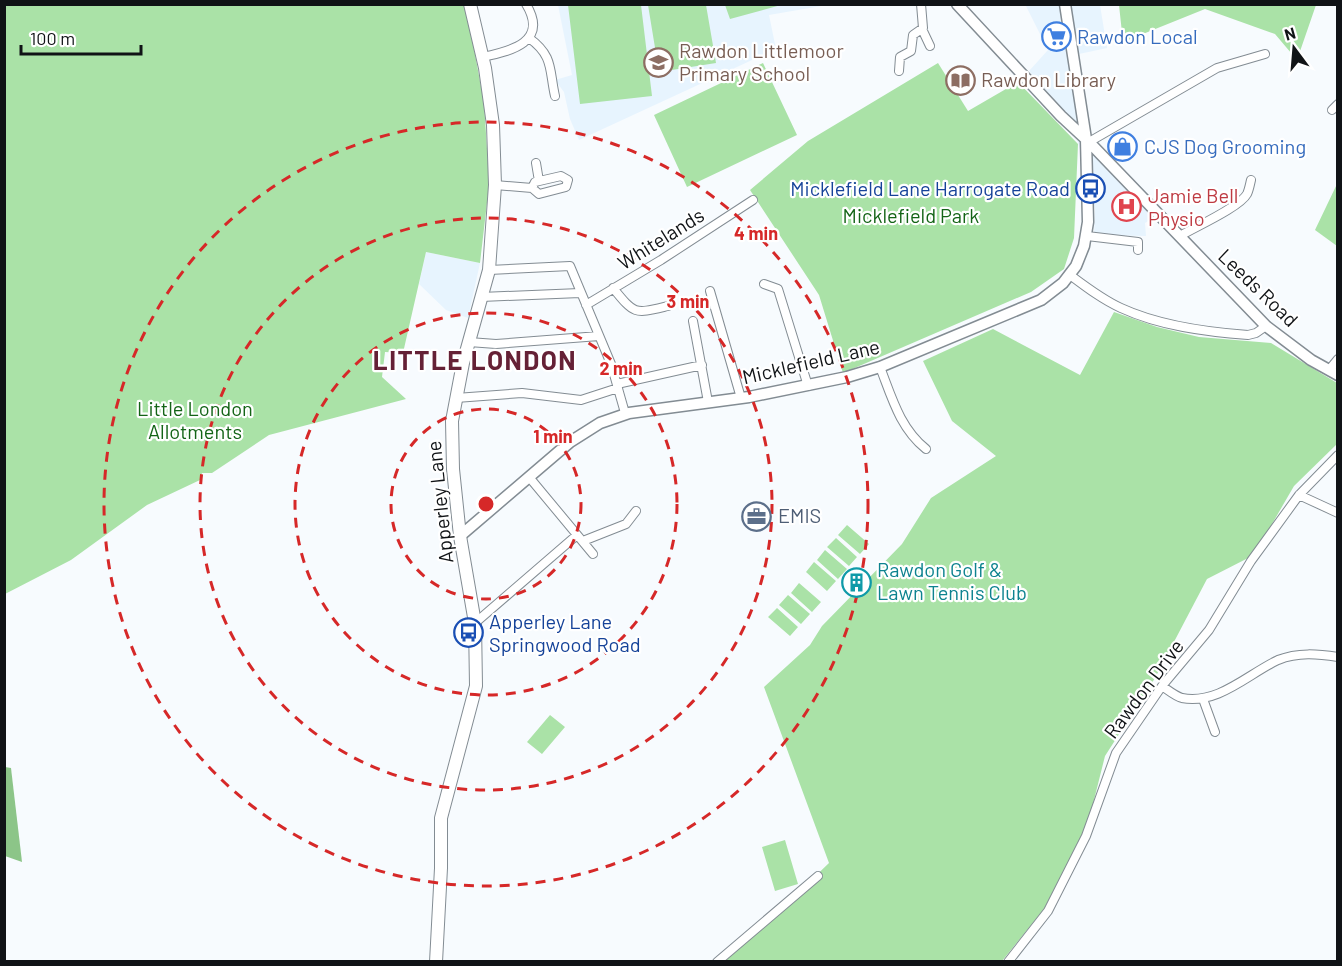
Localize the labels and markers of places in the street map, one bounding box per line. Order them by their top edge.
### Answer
supermarket icon: Rawdon Local [1040,21,1072,53]
place label: Rawdon Local [1077,24,1198,48]
place label: Rawdon Littlemoor Primary School [679,38,844,85]
school or university icon: Rawdon Littlemoor Primary School [642,46,674,78]
library icon: Rawdon Library [944,64,976,96]
place label: Rawdon Library [981,67,1116,91]
shop icon: CJS Dog Grooming [1107,131,1139,163]
place label: CJS Dog Grooming [1144,134,1306,158]
bus stop icon: Micklefield Lane Harrogate Road [1075,173,1107,205]
place label: Micklefield Lane Harrogate Road [790,176,1070,200]
place label: Jamie Bell Physio [1148,183,1238,230]
hospital icon: Jamie Bell Physio [1111,191,1143,223]
centre of rings [476,494,496,514]
office icon: EMIS [741,500,773,532]
place label: EMIS [778,503,821,527]
place label: Rawdon Golf & Lawn Tennis Club [877,557,1027,604]
building icon: Rawdon Golf & Lawn Tennis Club [840,566,872,598]
place label: Apperley Lane Springwood Road [489,609,641,656]
bus stop icon: Apperley Lane Springwood Road [452,617,484,649]

